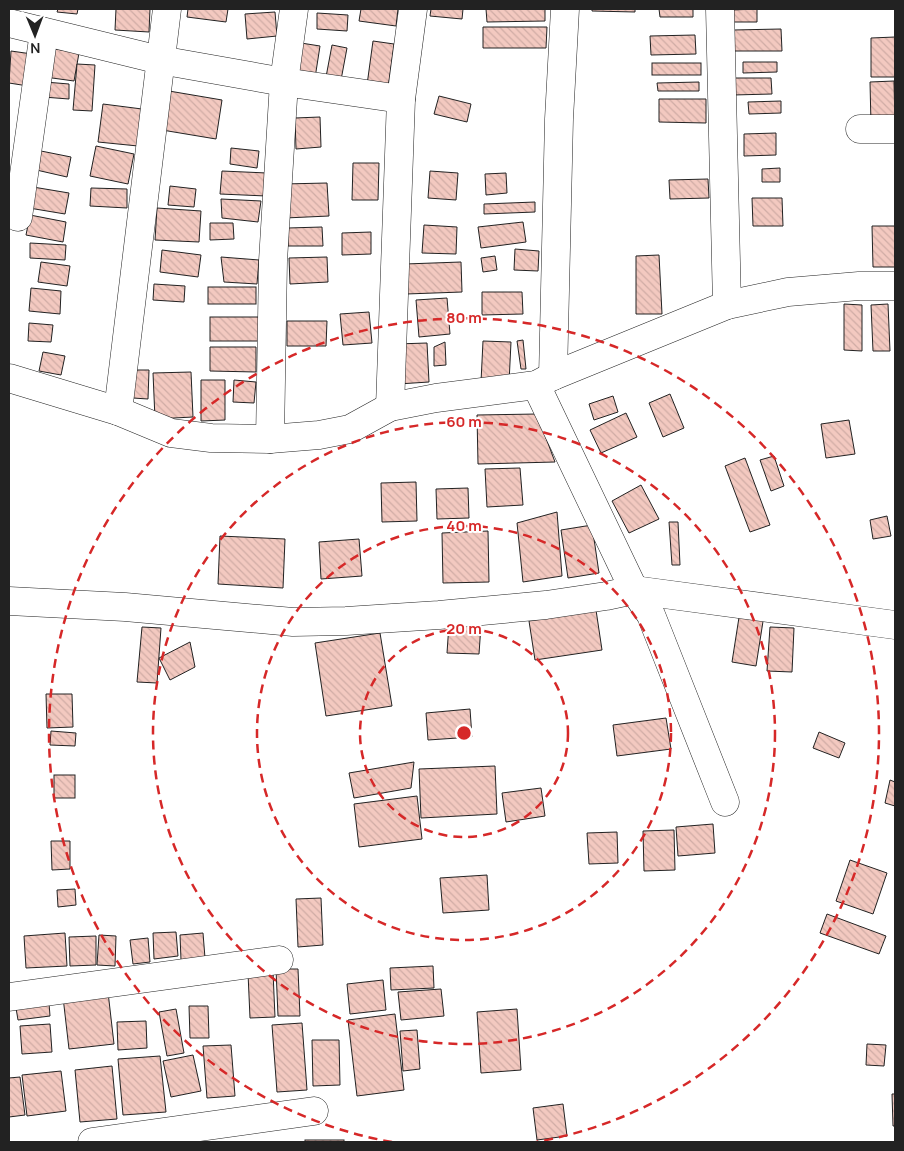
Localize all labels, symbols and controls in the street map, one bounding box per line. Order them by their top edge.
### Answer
north arrow [10,10,60,60]
text: N [30,39,40,58]
text: 80 m [446,307,482,328]
text: 60 m [446,411,482,432]
text: 40 m [446,515,482,536]
text: 20 m [446,618,482,639]
centre of rings [455,724,473,742]

